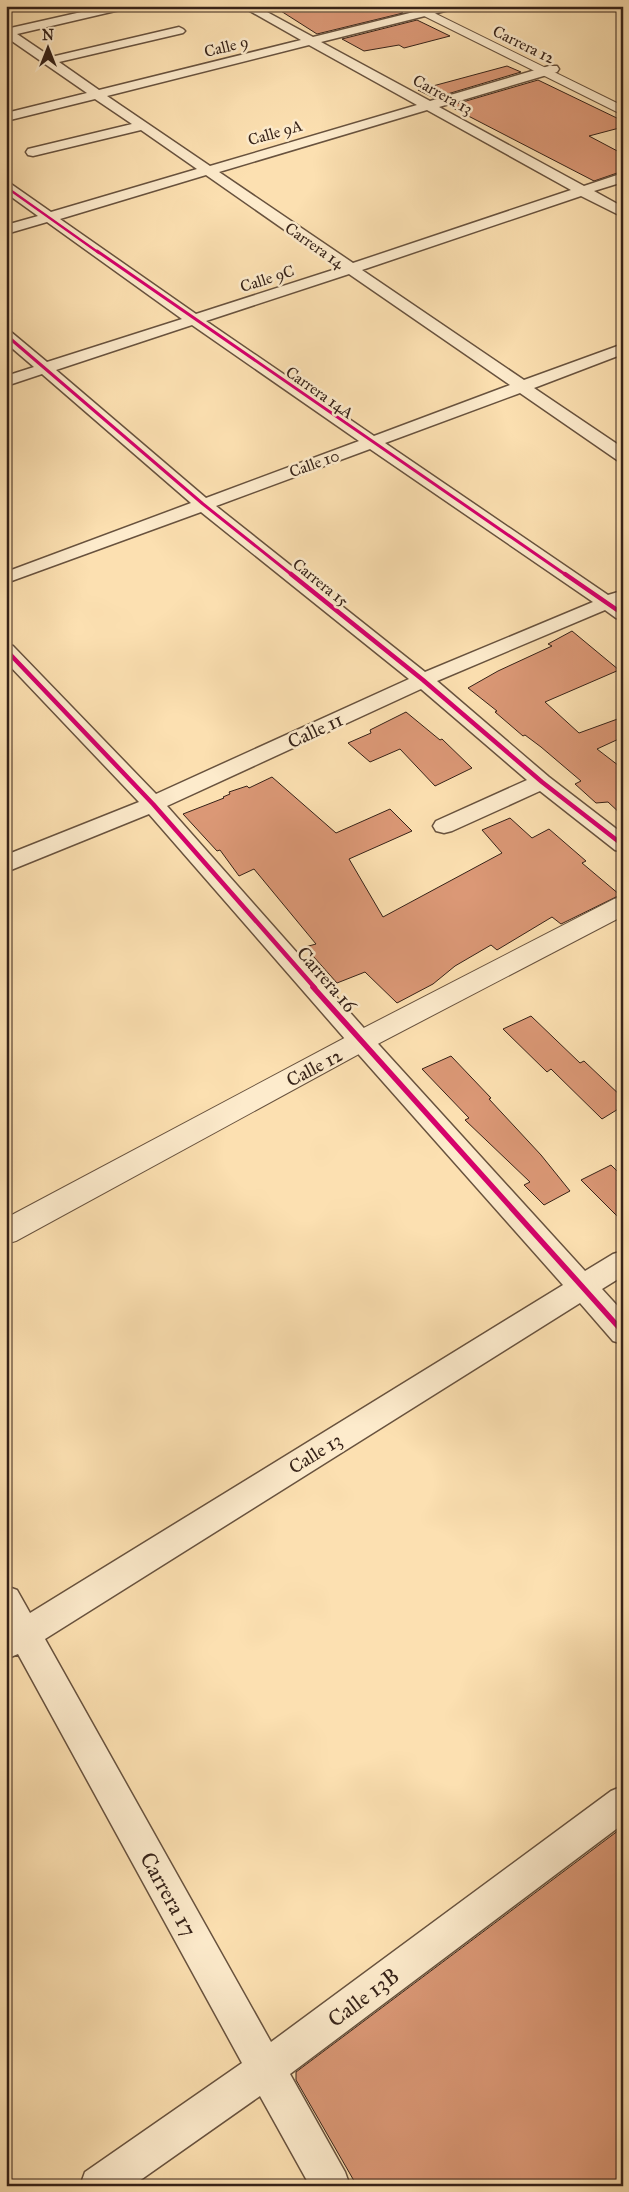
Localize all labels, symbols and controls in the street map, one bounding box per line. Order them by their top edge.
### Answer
street label: Carrera 12 [490,21,558,68]
north arrow [22,22,72,72]
text: N [42,27,54,44]
street label: Calle 9 [202,32,250,61]
street label: Carrera 13 [410,70,476,119]
street label: Calle 9A [246,116,305,149]
street label: Carrera 14 [282,218,349,273]
street label: Calle 9C [238,261,297,296]
street label: Carrera 14A [282,362,357,423]
street label: Calle 10 [287,446,342,481]
street label: Carrera 15 [289,554,353,611]
street label: Calle 11 [284,708,346,753]
street label: Carrera 16 [292,942,362,1018]
street label: Calle 12 [282,1043,347,1092]
street label: Calle 13 [284,1428,346,1479]
street label: Carrera 17 [134,1847,203,1941]
street label: Calle 13B [322,1962,404,2033]

